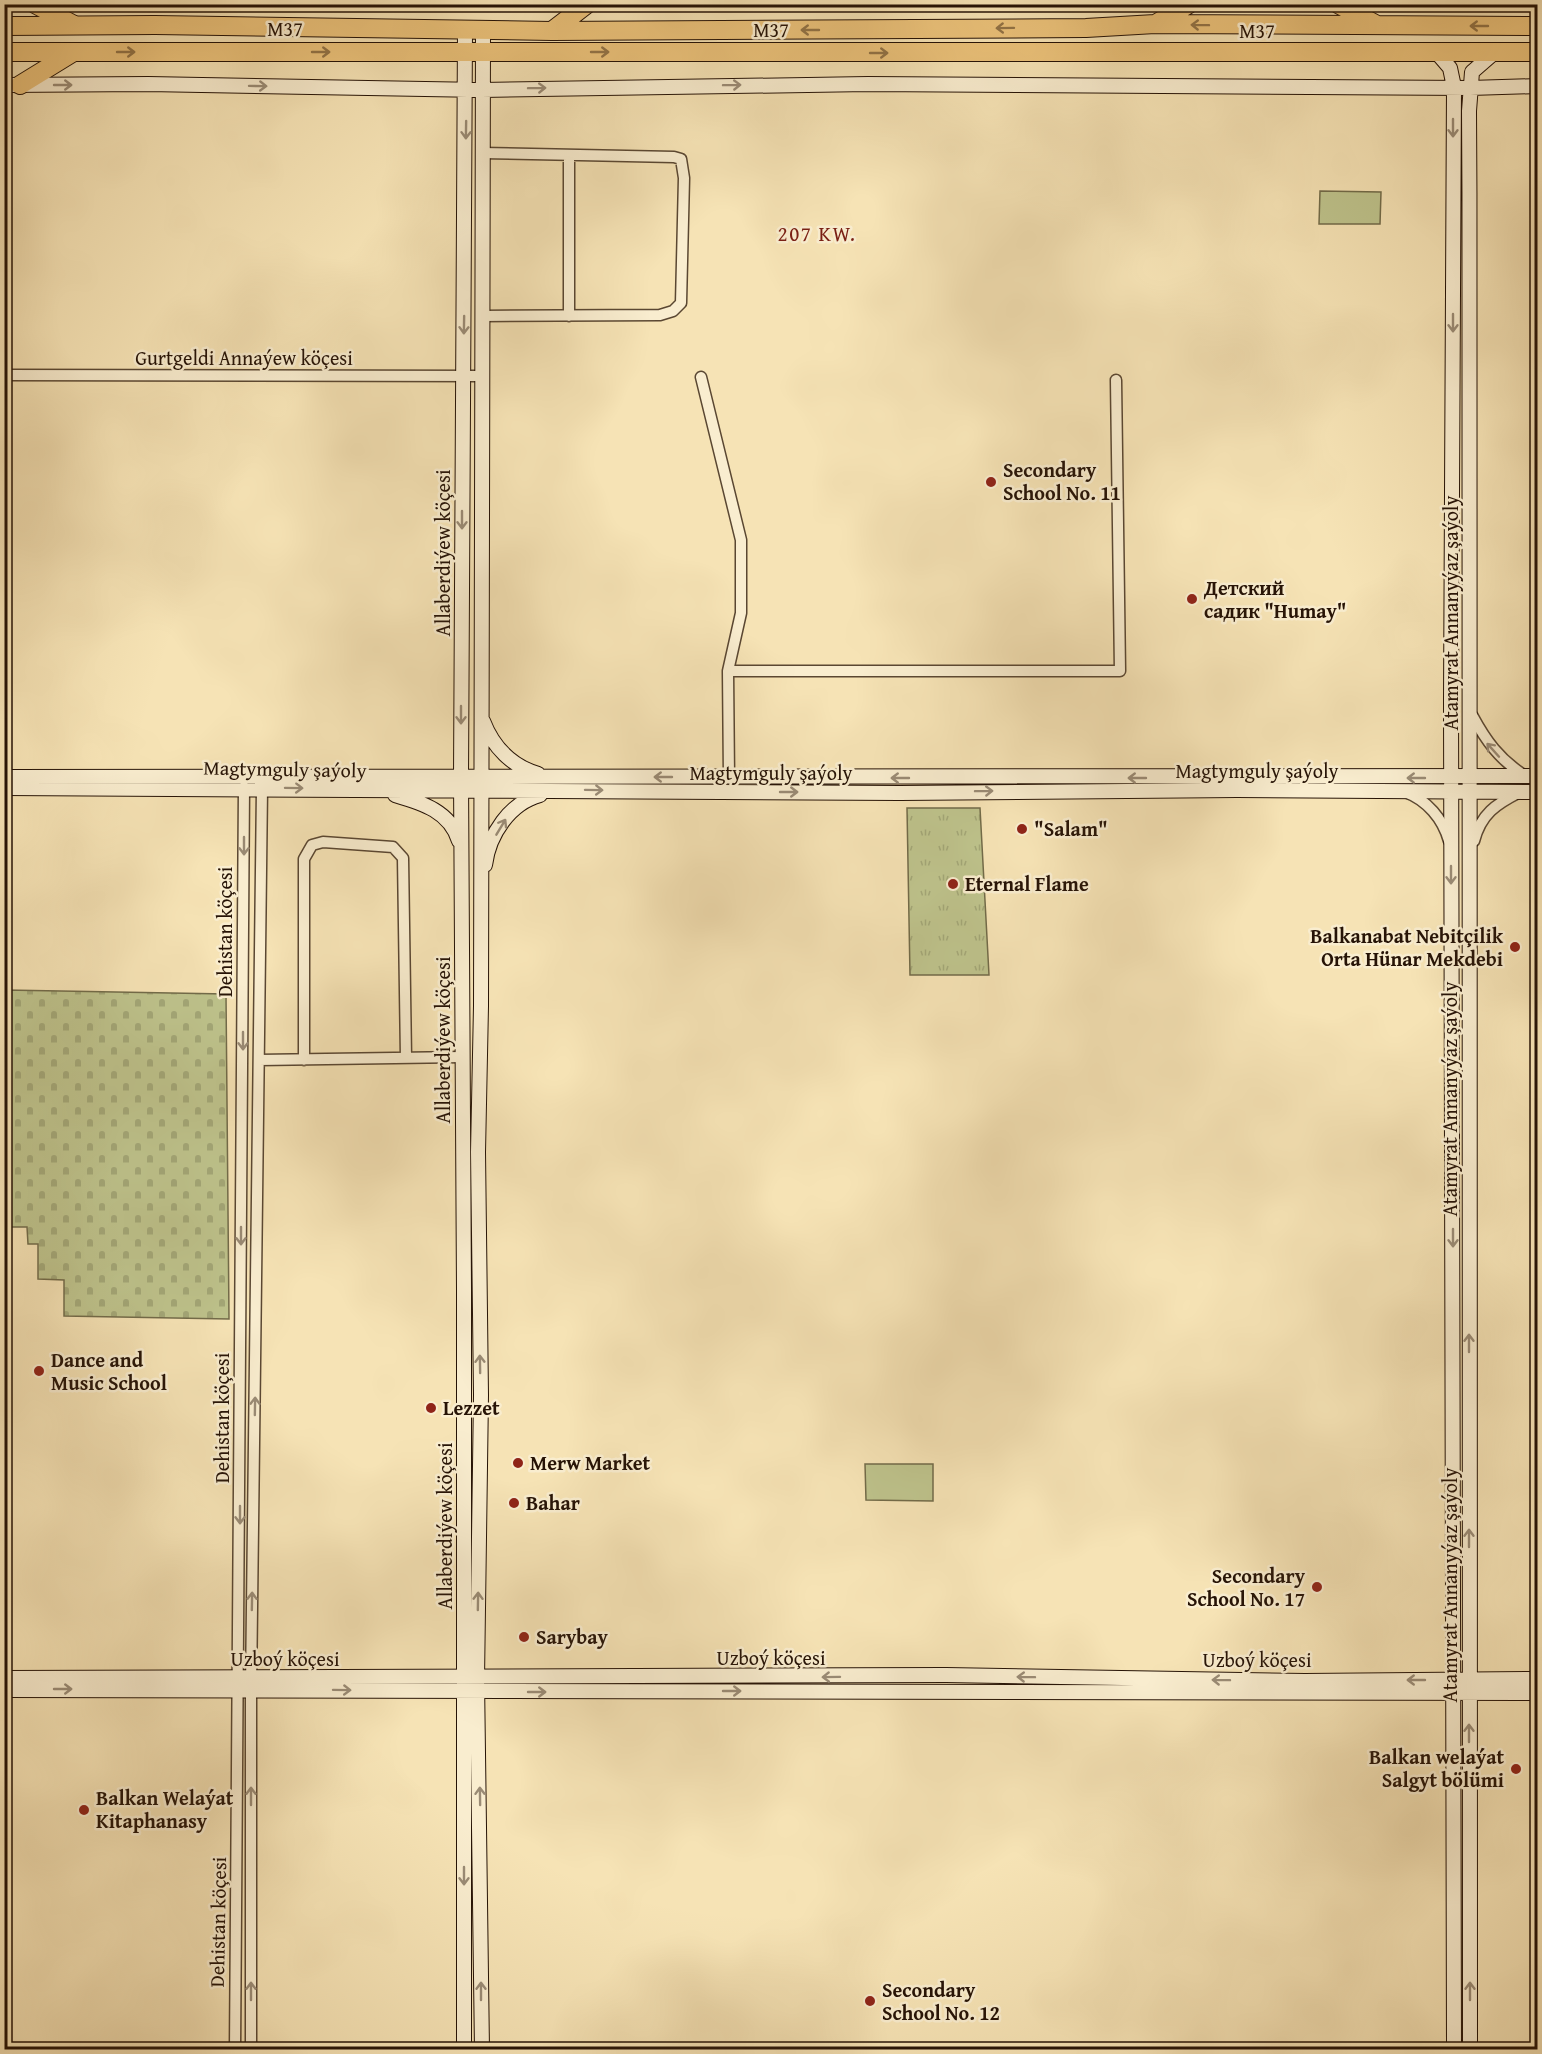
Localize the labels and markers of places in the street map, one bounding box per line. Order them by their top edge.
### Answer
place label: Secondary School No. 11 [1003,455,1121,507]
marker: Secondary School No. 11 [984,475,998,489]
place label: Детский садик "Humay" [1203,573,1347,625]
marker: Детский садик "Humay" [1185,592,1199,606]
place label: "Salam" [1034,814,1108,843]
marker: "Salam" [1015,822,1029,836]
place label: Eternal Flame [965,869,1089,898]
marker: Eternal Flame [946,877,960,891]
place label: Balkanabat Nebitçilik Orta Hünar Mekdebi [1310,921,1504,973]
marker: Balkanabat Nebitçilik Orta Hünar Mekdebi [1508,940,1522,954]
place label: Dance and Music School [51,1345,167,1397]
marker: Dance and Music School [32,1364,46,1378]
place label: Lezzet [443,1393,500,1422]
marker: Lezzet [424,1401,438,1415]
place label: Merw Market [530,1448,650,1477]
marker: Merw Market [511,1456,525,1470]
place label: Bahar [526,1488,580,1517]
marker: Bahar [507,1496,521,1510]
place label: Secondary School No. 17 [1187,1561,1306,1613]
marker: Secondary School No. 17 [1310,1580,1324,1594]
place label: Sarybay [536,1622,608,1651]
marker: Sarybay [517,1630,531,1644]
place label: Balkan welaýat Salgyt bölümi [1369,1742,1504,1794]
marker: Balkan welaýat Salgyt bölümi [1509,1762,1523,1776]
place label: Balkan Welaýat Kitaphanasy [96,1783,234,1835]
marker: Balkan Welaýat Kitaphanasy [77,1803,91,1817]
place label: Secondary School No. 12 [882,1975,1000,2027]
marker: Secondary School No. 12 [863,1994,877,2008]

